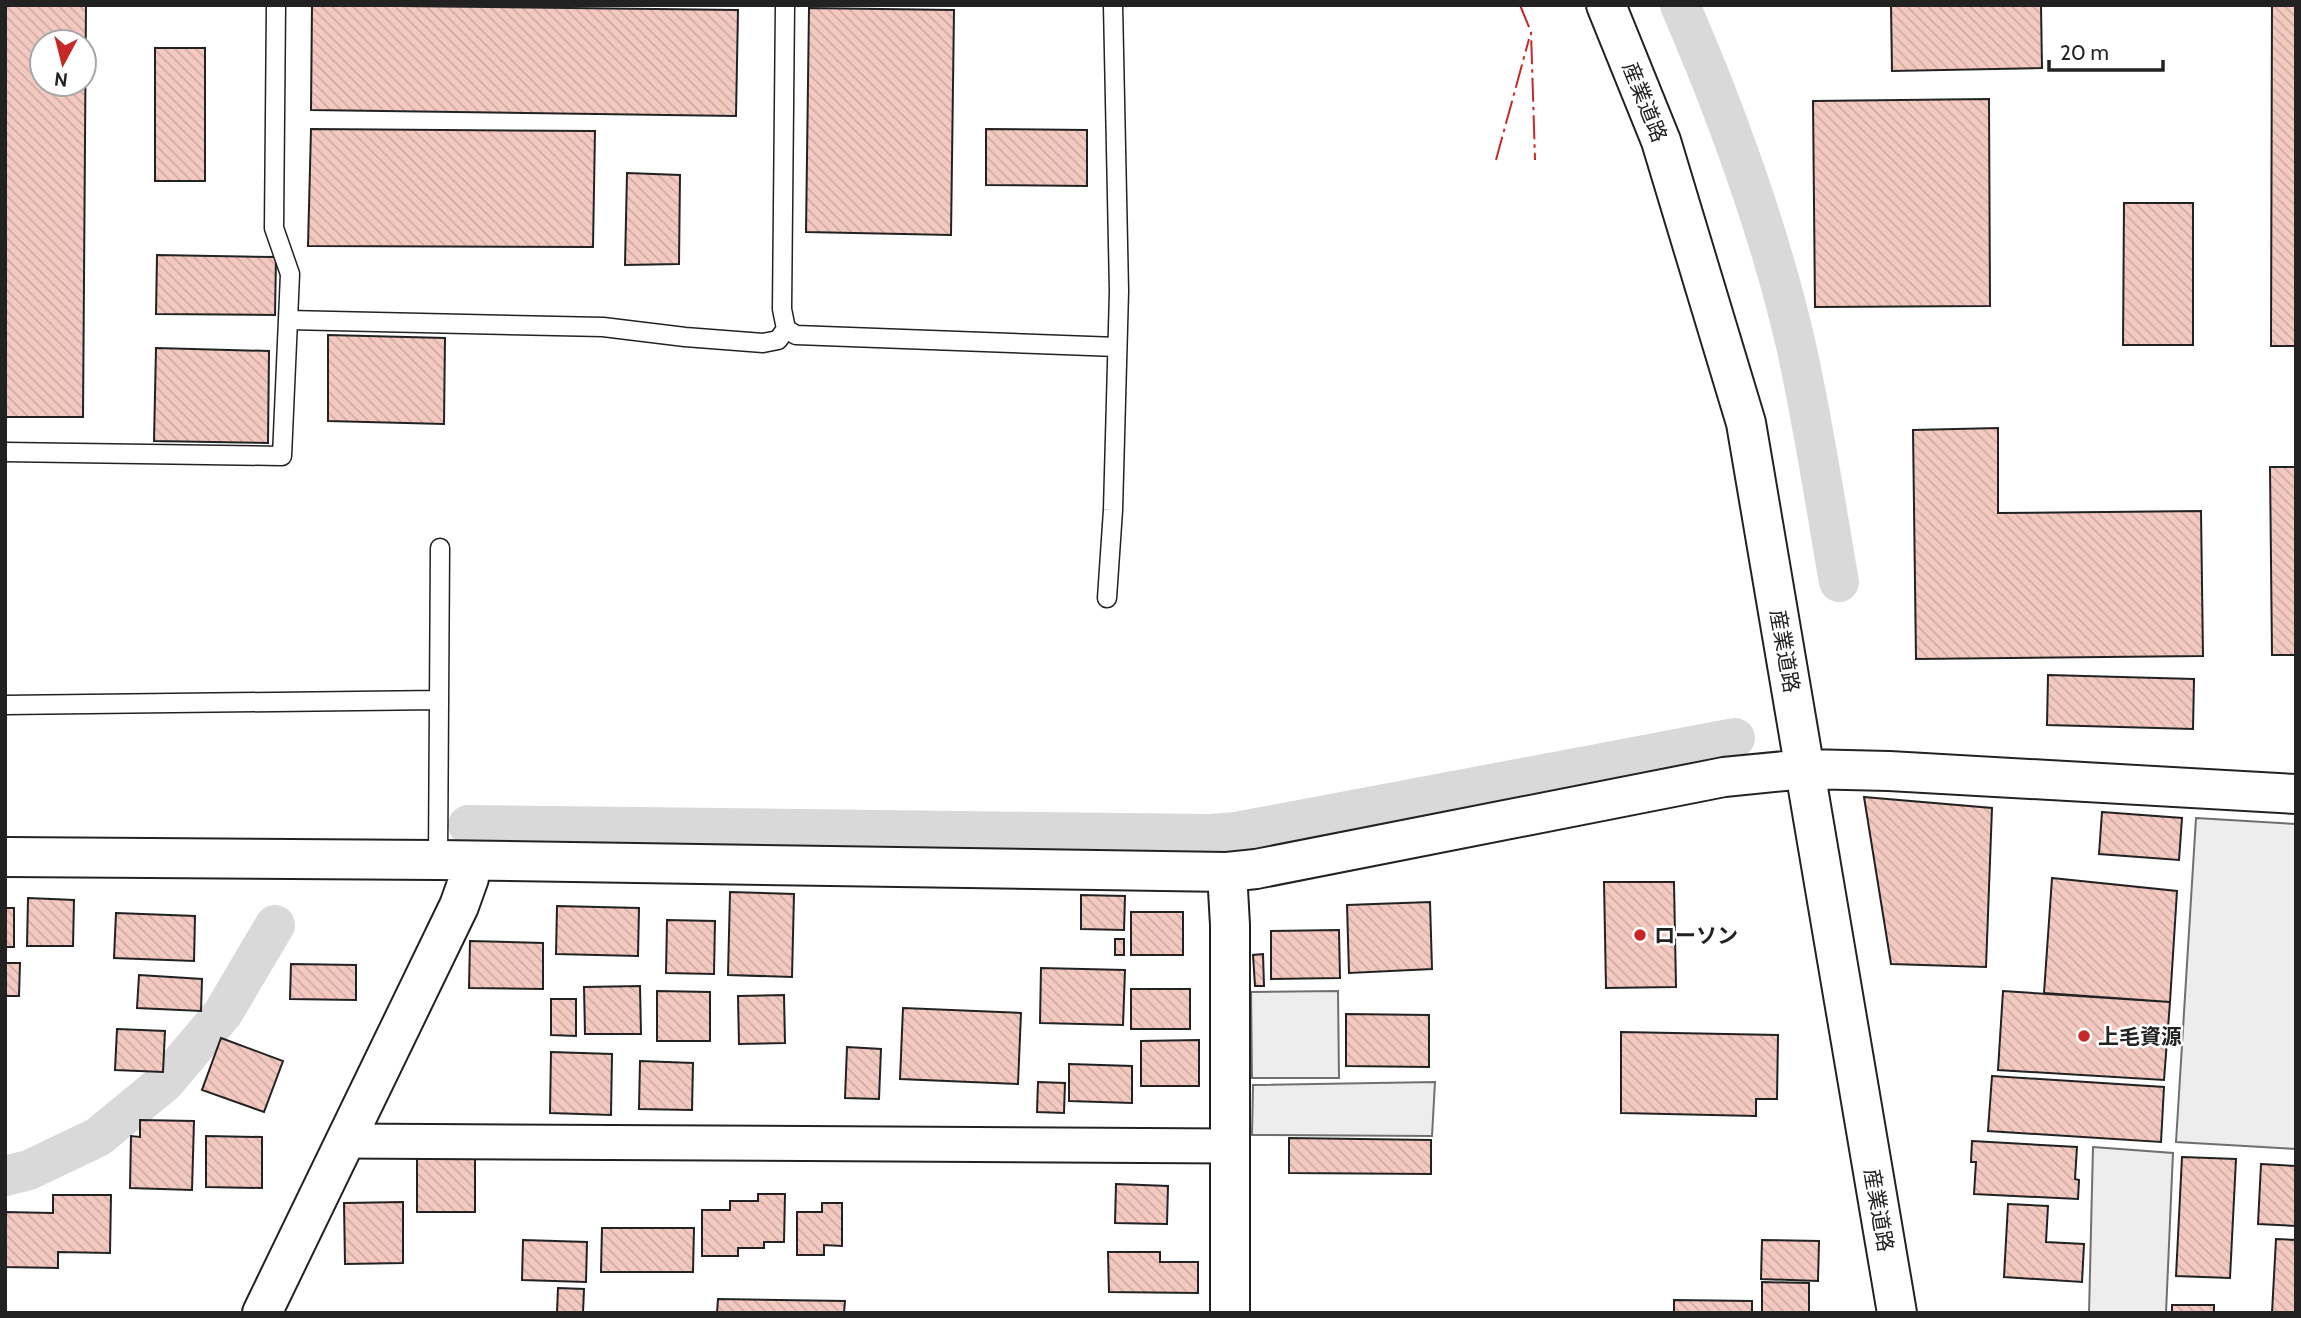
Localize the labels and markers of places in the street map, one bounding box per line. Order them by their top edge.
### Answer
place label: ローソン [1654,923,1738,948]
marker: ローソン [1632,927,1648,943]
place label: 上毛資源 [2098,1024,2182,1049]
marker: 上毛資源 [2076,1028,2092,1044]

